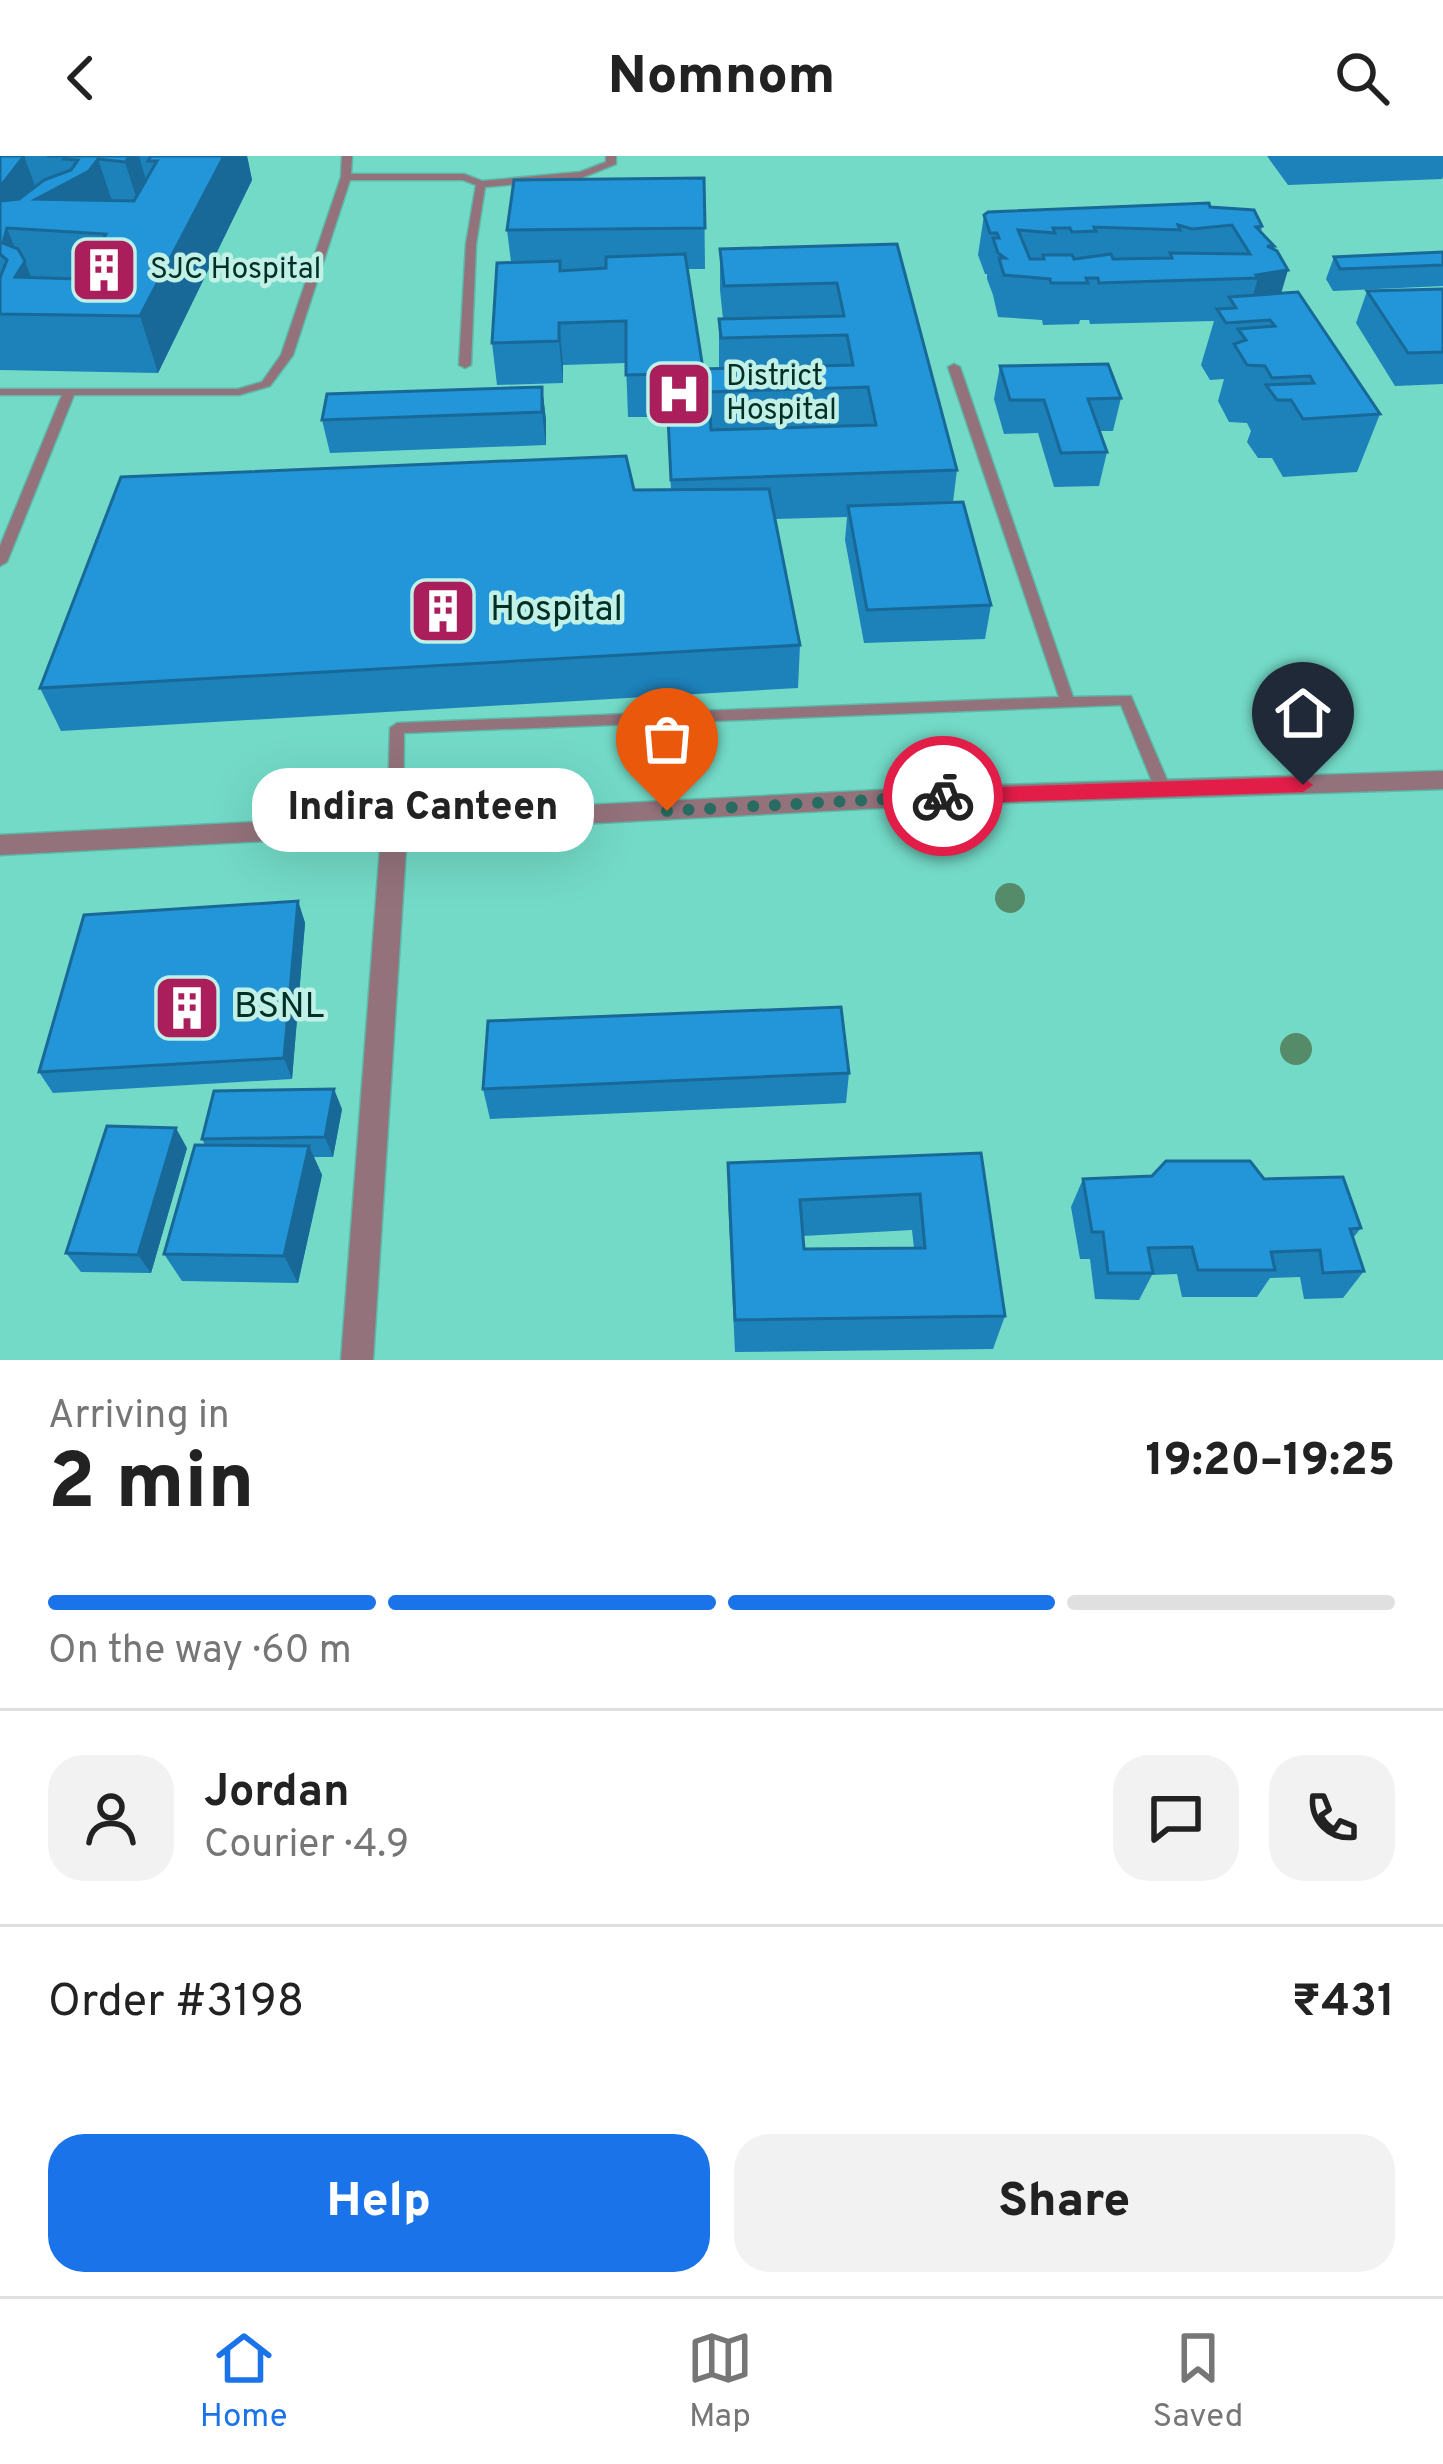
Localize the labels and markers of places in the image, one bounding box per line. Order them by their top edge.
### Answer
building icon: SJC Hospital [69,235,139,305]
place label: SJC Hospital [150,252,321,289]
hospital icon: District Hospital [644,359,714,429]
place label: District Hospital [726,359,837,430]
building icon: Hospital [408,576,478,646]
place label: Hospital [490,588,623,634]
pin [1252,662,1354,785]
pin [616,688,718,811]
callout: Indira Canteen [253,769,595,853]
building icon: BSNL [152,973,222,1043]
place label: BSNL [234,985,325,1031]

